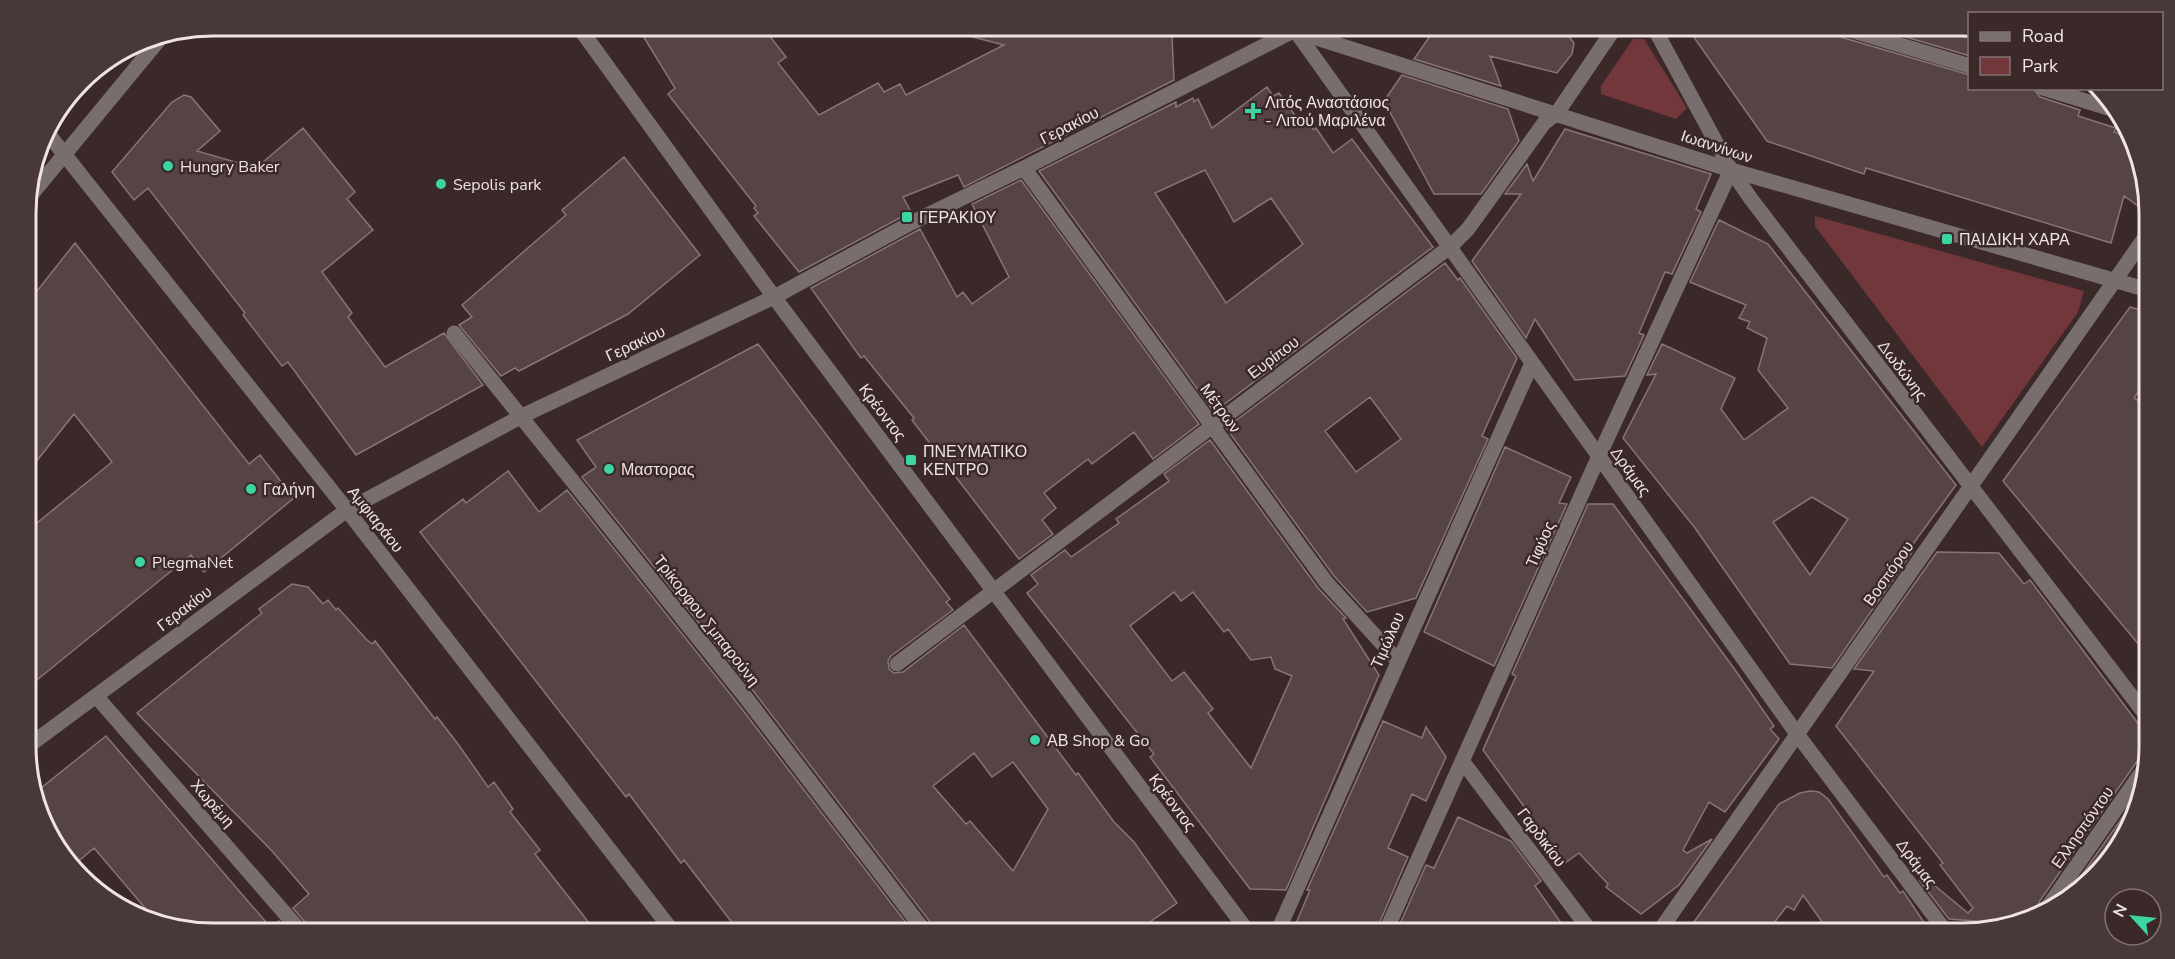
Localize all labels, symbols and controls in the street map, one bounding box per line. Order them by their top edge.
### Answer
legend [1968,12,2163,90]
text: Road [2022,24,2064,48]
text: Park [2022,54,2059,78]
place label: Λιτός Αναστάσιος - Λιτού Μαριλένα [1265,92,1389,132]
street label: Γερακίου [1036,102,1103,150]
marker: Λιτός Αναστάσιος - Λιτού Μαριλένα [1246,104,1260,118]
street label: Ιωαννίνων [1678,125,1755,169]
place label: Hungry Baker [180,156,280,178]
marker: Hungry Baker [161,159,175,173]
place label: Sepolis park [453,174,542,196]
marker: Sepolis park [434,177,448,191]
place label: ΓΕΡΑΚΙΟΥ [919,207,997,229]
marker: ΓΕΡΑΚΙΟΥ [900,210,914,224]
place label: ΠΑΙΔΙΚΗ ΧΑΡΑ [1959,229,2070,251]
marker: ΠΑΙΔΙΚΗ ΧΑΡΑ [1940,232,1954,246]
street label: Γερακίου [602,321,669,367]
street label: Ευρίπου [1243,331,1304,384]
street label: Δωδώνης [1872,336,1932,405]
street label: Κρέοντος [853,379,911,446]
street label: Μέτρων [1195,379,1246,438]
place label: ΠΝΕΥΜΑΤΙΚΟ ΚΕΝΤΡΟ [923,441,1027,481]
street label: Δράμας [1605,442,1656,501]
marker: ΠΝΕΥΜΑΤΙΚΟ ΚΕΝΤΡΟ [904,453,918,467]
place label: Μαστορας [621,459,695,481]
marker: Μαστορας [602,462,616,476]
place label: Γαλήνη [263,479,315,501]
marker: Γαλήνη [244,482,258,496]
street label: Αμφιαράου [342,482,408,557]
street label: Τιφύος [1521,518,1561,571]
street label: Βοσπόρου [1858,537,1919,610]
street label: Τρίκορφου Σμπαρούνη [648,550,765,691]
place label: PlegmaNet [152,552,233,574]
marker: PlegmaNet [133,555,147,569]
street label: Γερακίου [153,581,217,637]
street label: Τιμώλου [1366,609,1410,672]
place label: ΑΒ Shop & Go [1047,730,1150,752]
marker: ΑΒ Shop & Go [1028,733,1042,747]
street label: Κρέοντος [1143,769,1201,836]
street label: Χωρέμη [185,775,239,832]
street label: Ελλησπόντου [2046,782,2119,873]
street label: Γαρδικίου [1512,803,1571,872]
street label: Δράμας [1891,835,1942,893]
north arrow [2103,887,2163,947]
text: N [2108,900,2133,921]

